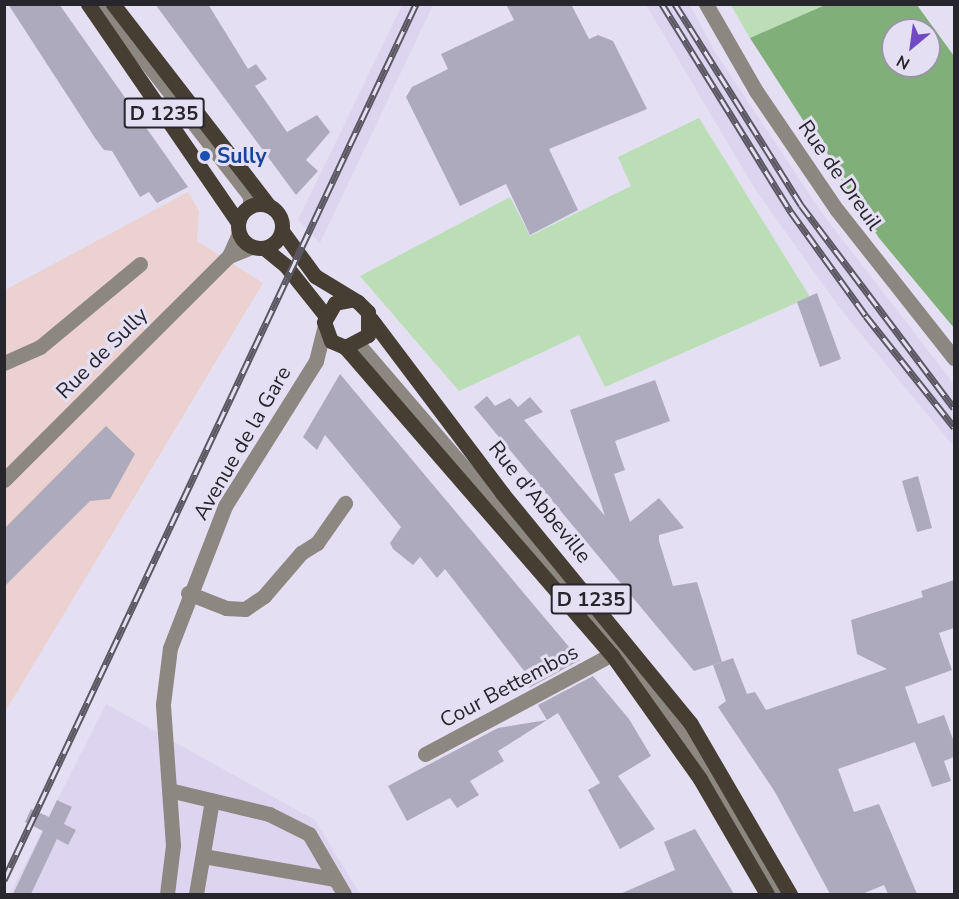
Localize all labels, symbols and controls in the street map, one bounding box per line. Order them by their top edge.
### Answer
north arrow [881,18,941,78]
text: N [893,49,914,75]
road number: D 1235 [124,96,204,130]
street label: Rue de Dreuil [793,115,887,235]
place label: Sully [217,143,267,169]
marker: Sully [198,149,212,163]
street label: Rue de Sully [51,302,153,404]
street label: Avenue de la Gare [188,362,296,524]
street label: Rue d'Abbeville [483,436,597,568]
road number: D 1235 [550,582,632,616]
street label: Cour Bettembos [436,639,582,733]

